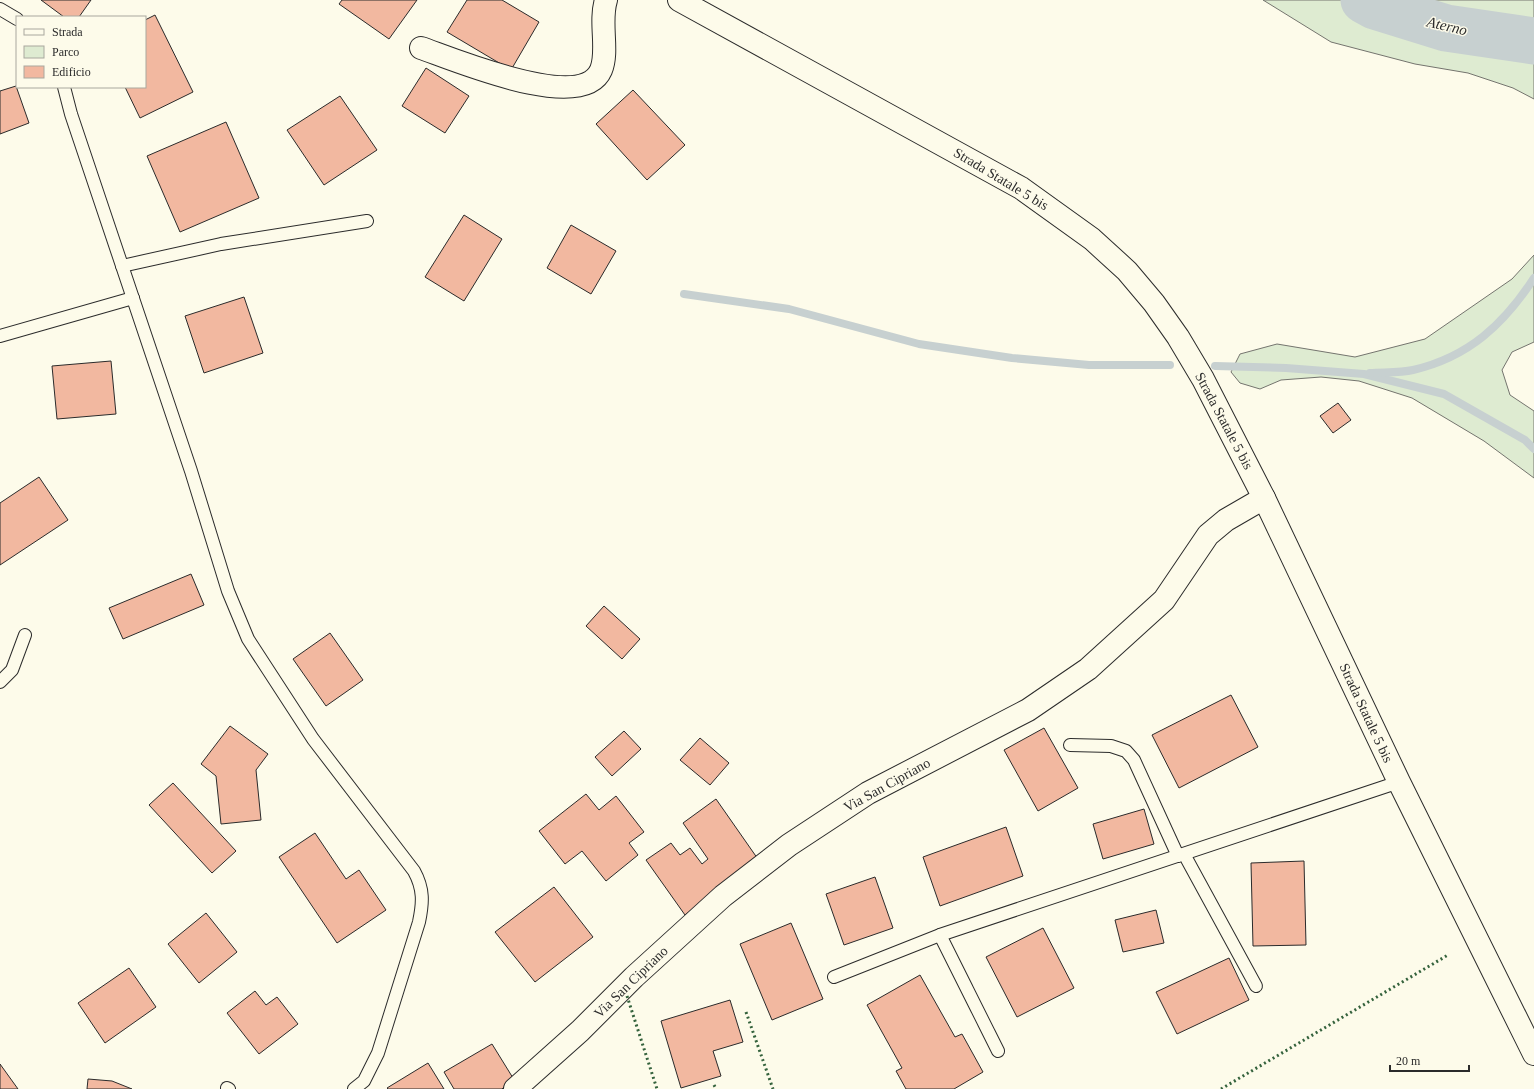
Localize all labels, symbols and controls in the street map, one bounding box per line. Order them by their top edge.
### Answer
water label: Aterno [1424,13,1469,38]
legend [16,16,146,88]
text: Strada [52,25,83,39]
text: Parco [52,45,79,59]
text: Edificio [52,65,91,79]
street label: Strada Statale 5 bis [951,145,1051,213]
street label: Strada Statale 5 bis [1192,370,1256,472]
street label: Strada Statale 5 bis [1336,661,1396,765]
street label: Via San Cipriano [841,755,933,815]
street label: Via San Cipriano [591,943,671,1021]
scale bar [1390,1047,1469,1073]
text: 20 m [1396,1054,1421,1068]

